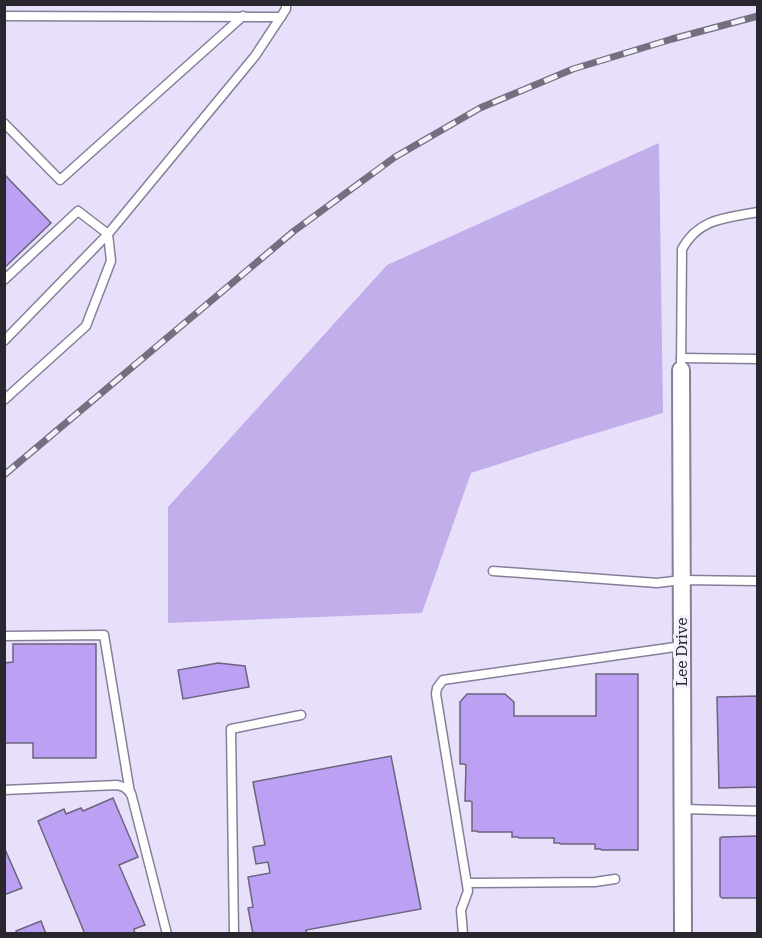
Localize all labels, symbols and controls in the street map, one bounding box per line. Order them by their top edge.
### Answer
street label: Lee Drive [673,618,691,686]

